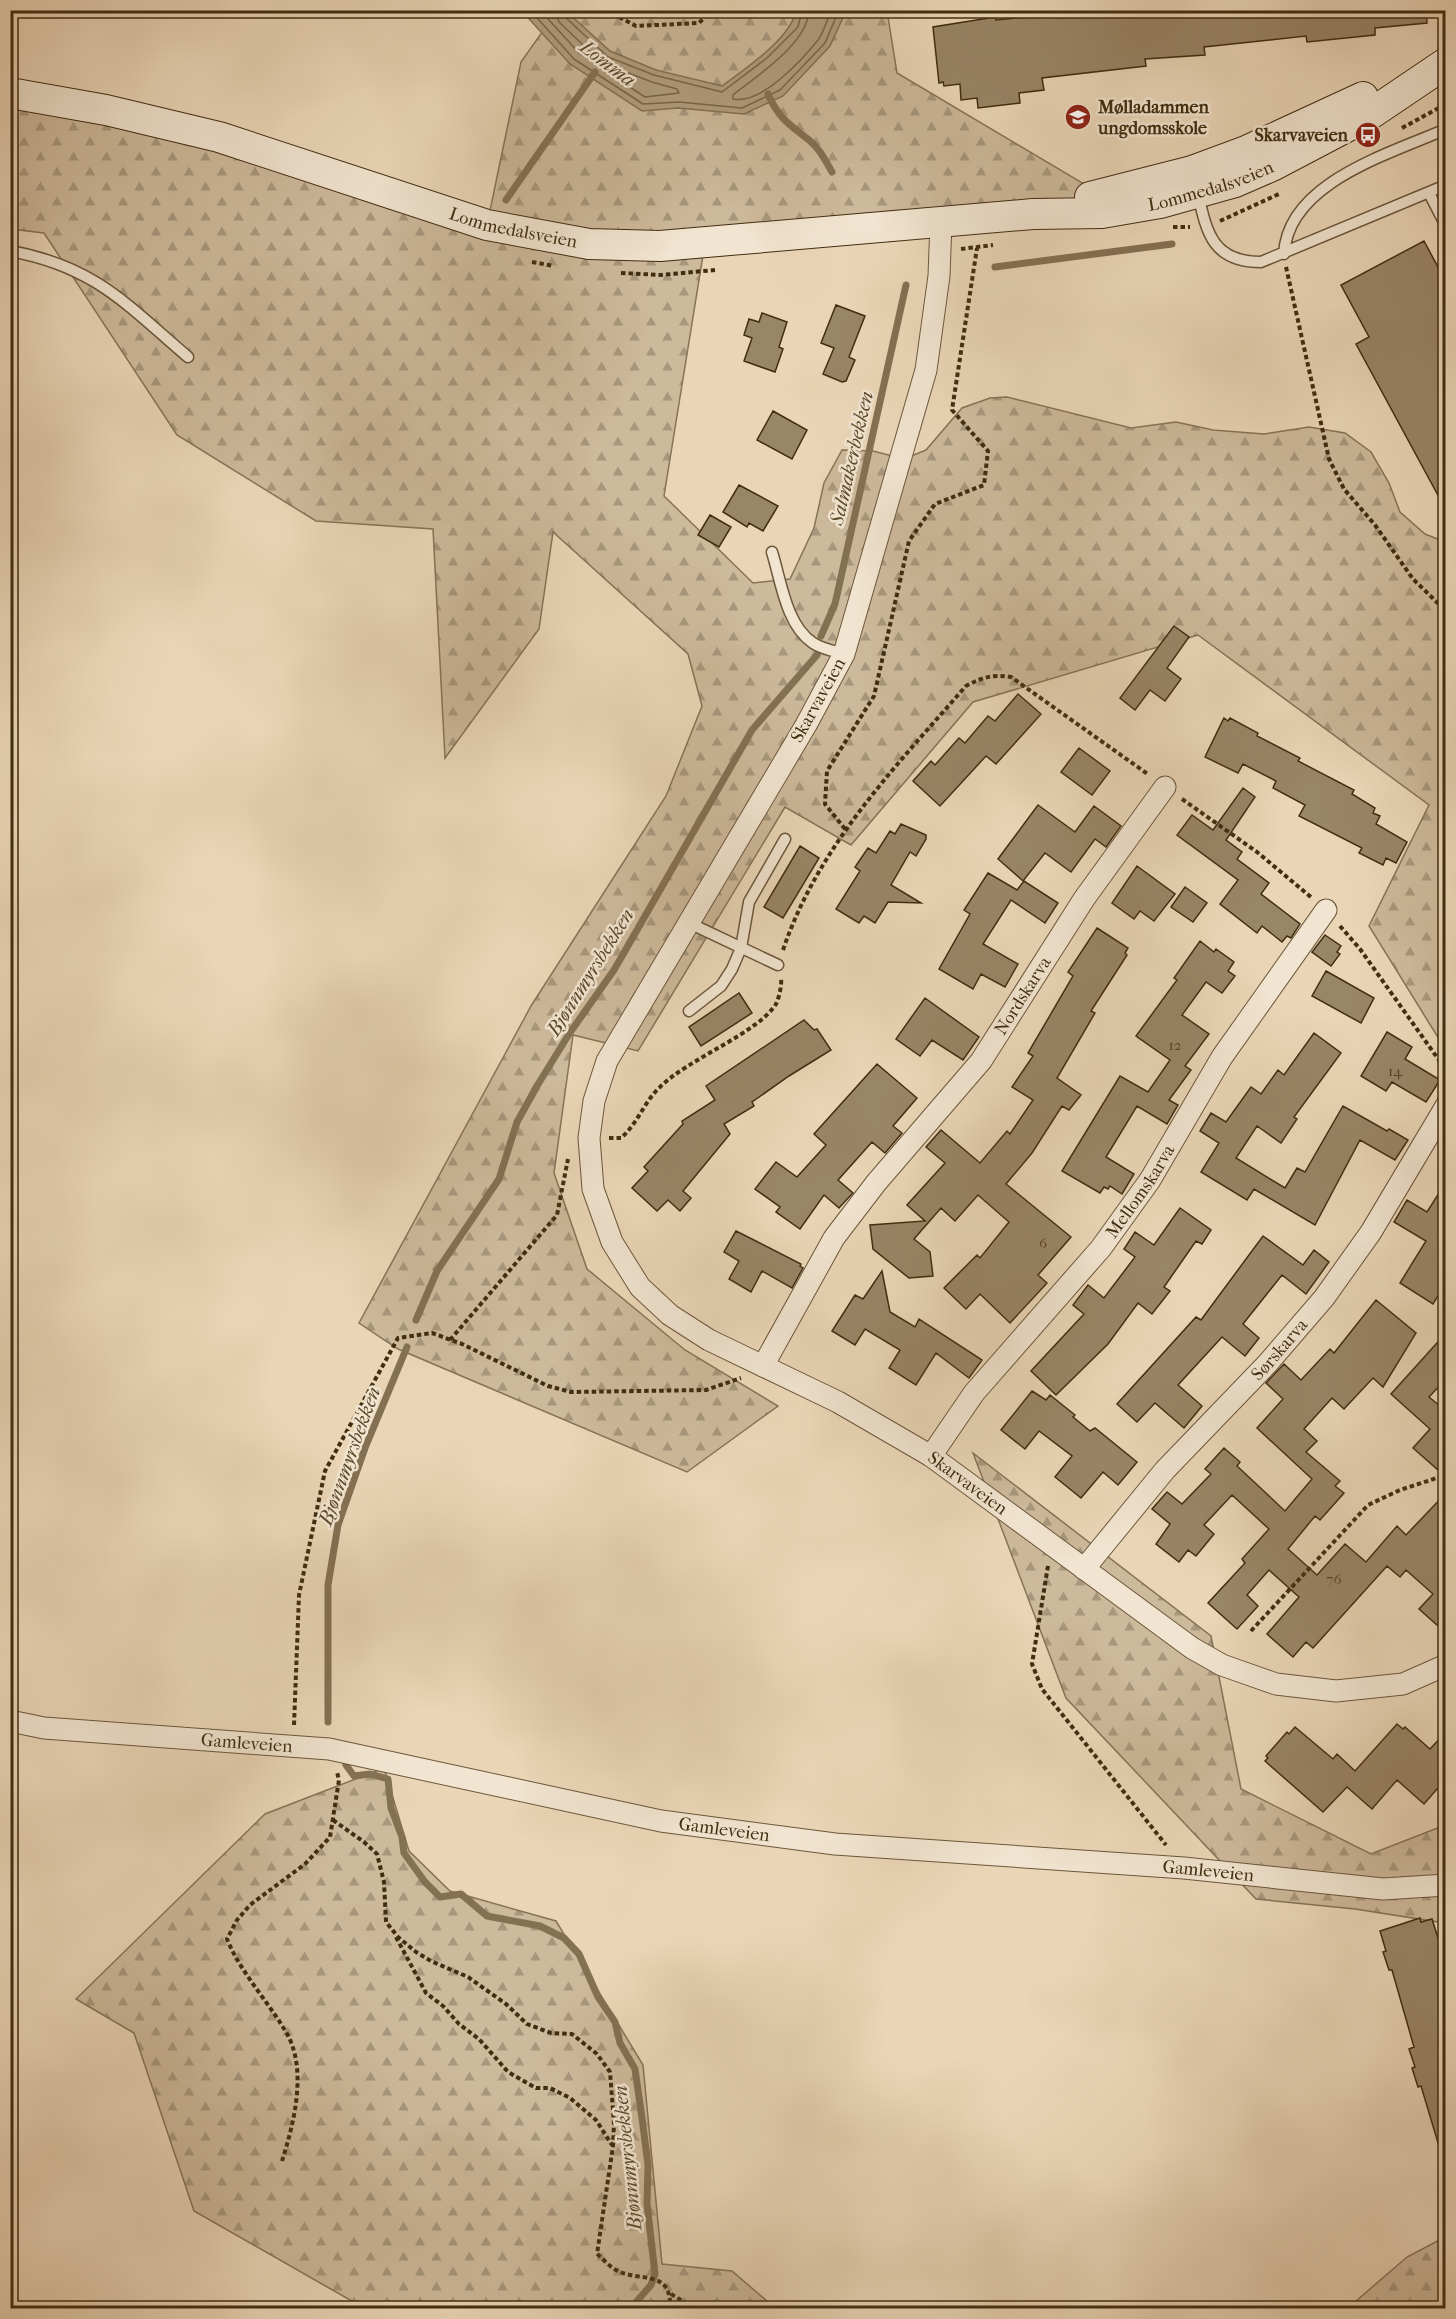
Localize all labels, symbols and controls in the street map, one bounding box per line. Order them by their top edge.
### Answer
water label: Lomma [574,34,640,92]
place label: Mølladammen ungdomsskole [1097,97,1209,139]
school or university icon: Mølladammen ungdomsskole [1063,102,1093,132]
bus stop icon: Skarvaveien [1353,120,1383,150]
place label: Skarvaveien [1255,125,1349,146]
street label: Lommedalsveien [1146,156,1277,216]
street label: Lommedalsveien [446,203,579,253]
water label: Salmakerbekken [825,389,878,528]
street label: Skarvaveien [787,654,851,746]
water label: Bjønnmyrsbekken [542,904,639,1041]
street label: Nordskarva [990,952,1056,1039]
house number: 12 [1168,1036,1182,1054]
house number: 14 [1388,1062,1403,1080]
street label: Mellomskarva [1102,1141,1180,1242]
house number: 6 [1039,1234,1048,1252]
street label: Sørskarva [1247,1314,1313,1385]
water label: Bjønnmyrsbekken [313,1384,385,1529]
street label: Skarvaveien [924,1447,1012,1520]
house number: 76 [1326,1570,1343,1588]
street label: Gamleveien [200,1730,294,1757]
street label: Gamleveien [677,1813,772,1846]
street label: Gamleveien [1162,1857,1256,1886]
water label: Bjønnmyrsbekken [608,2084,647,2233]

